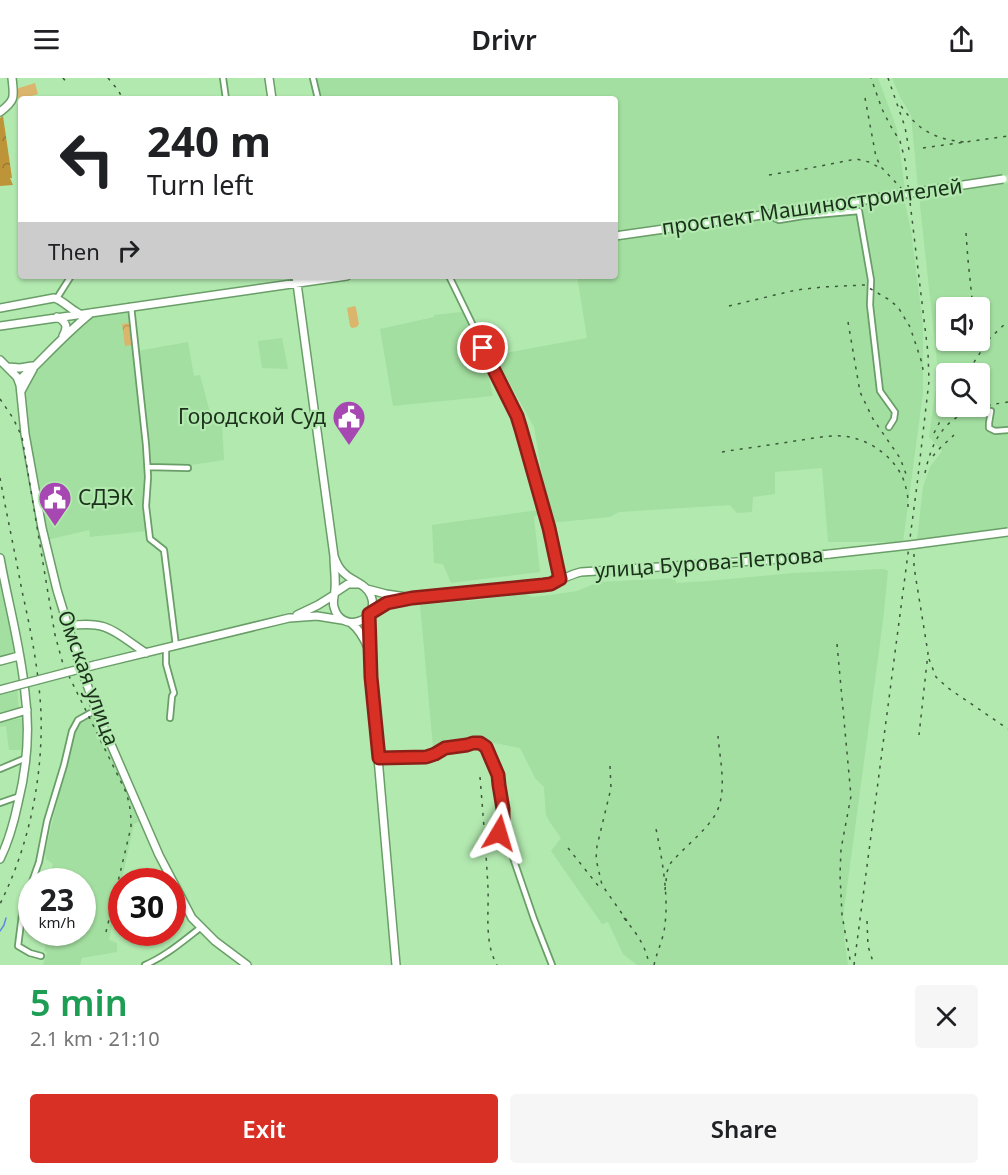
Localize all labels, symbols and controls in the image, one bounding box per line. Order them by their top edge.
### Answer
text: Drivr [471,21,537,58]
icon: menu [30,23,63,56]
icon: share [945,23,978,56]
text: 240 m [147,112,271,169]
icon: left [48,120,126,198]
text: Turn left [147,166,253,203]
street label: проспект Машиностроителей [660,171,964,241]
icon: right [112,234,145,267]
text: Then [48,236,100,266]
map controls [936,297,990,417]
button: sound [936,297,990,351]
pin [457,322,508,373]
icon: arrive [466,331,499,364]
button: search [936,363,990,417]
public building icon: Городской Суд [331,399,367,446]
place label: Городской Суд [178,402,326,430]
public building icon: СДЭК [37,480,73,527]
place label: СДЭК [78,483,133,511]
street label: улица Бурова-Петрова [594,540,824,584]
street label: Омская улица [52,606,126,749]
position arrow [467,801,531,865]
speed limit sign: 30 [108,868,186,946]
text: 23 [40,879,74,920]
text: km/h [39,912,75,932]
text: 5 min [30,978,128,1027]
button: close [915,985,978,1048]
text: 2.1 km · 21:10 [30,1025,160,1052]
button: Exit [30,1094,498,1163]
button: Share [510,1094,978,1163]

